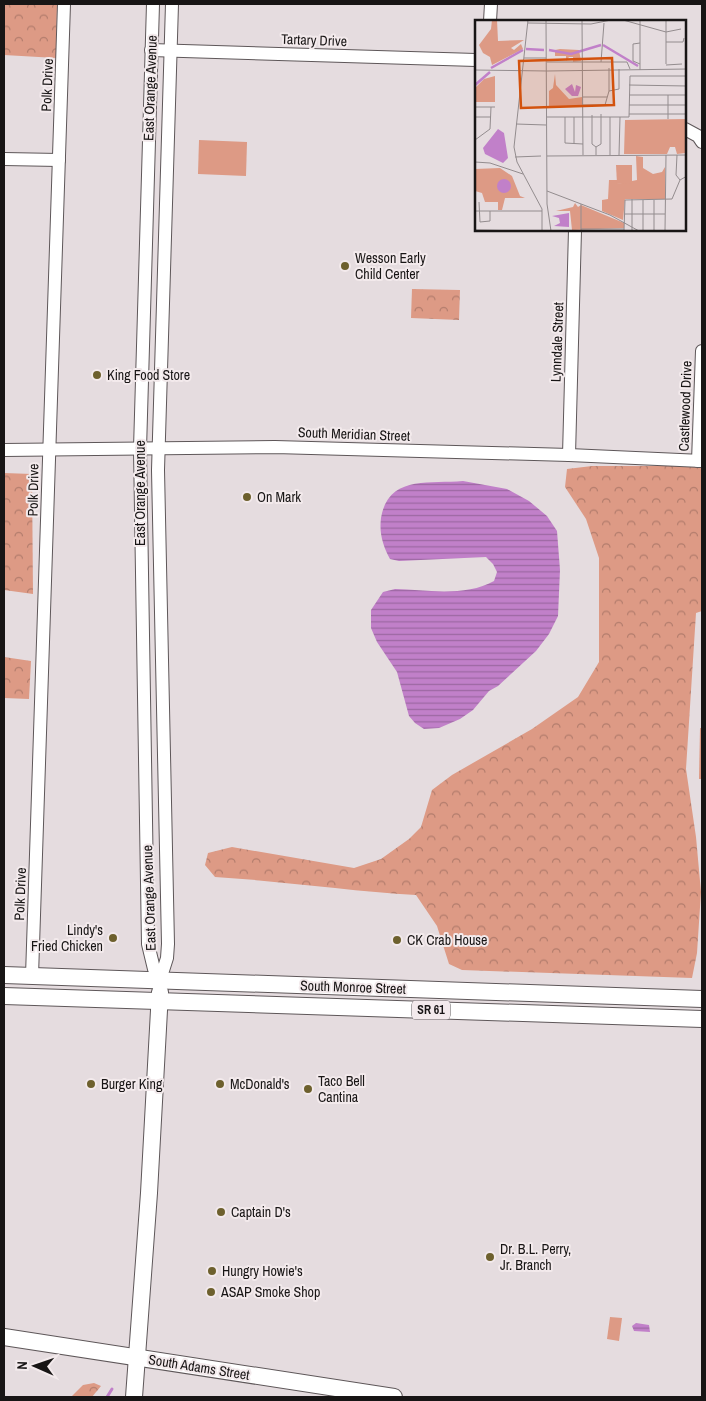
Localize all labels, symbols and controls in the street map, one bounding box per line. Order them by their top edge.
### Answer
inset map [475,20,686,231]
street label: Tartary Drive [281,30,347,50]
street label: East Orange Avenue [139,35,161,141]
street label: Polk Drive [37,58,57,112]
place label: Wesson Early Child Center [355,249,426,283]
marker: Wesson Early Child Center [339,260,351,272]
street label: Lynndale Street [547,302,567,382]
street label: Castlewood Drive [674,360,696,452]
place label: King Food Store [107,366,190,384]
marker: King Food Store [91,369,103,381]
street label: South Meridian Street [298,423,410,445]
street label: East Orange Avenue [131,440,149,546]
street label: Polk Drive [24,463,42,517]
place label: On Mark [257,488,301,506]
marker: On Mark [241,491,253,503]
street label: East Orange Avenue [138,845,160,951]
street label: Polk Drive [10,867,30,921]
place label: Lindy's Fried Chicken [31,921,103,955]
place label: CK Crab House [407,931,487,949]
marker: Lindy's Fried Chicken [107,932,119,944]
marker: CK Crab House [391,934,403,946]
street label: South Monroe Street [300,976,406,998]
road number: SR 61 [412,1000,450,1020]
place label: Taco Bell Cantina [318,1072,365,1106]
place label: Burger King [101,1075,163,1093]
place label: McDonald's [230,1075,290,1093]
marker: Burger King [85,1078,97,1090]
marker: McDonald's [214,1078,226,1090]
marker: Taco Bell Cantina [302,1083,314,1095]
place label: Captain D's [231,1203,291,1221]
marker: Captain D's [215,1206,227,1218]
place label: Dr. B.L. Perry, Jr. Branch [500,1240,571,1274]
marker: Dr. B.L. Perry, Jr. Branch [484,1251,496,1263]
place label: Hungry Howie's [222,1262,303,1280]
marker: Hungry Howie's [206,1265,218,1277]
place label: ASAP Smoke Shop [220,1283,320,1301]
marker: ASAP Smoke Shop [205,1286,217,1298]
north arrow [10,1341,60,1391]
street label: South Adams Street [147,1350,251,1384]
text: N [13,1361,31,1370]

